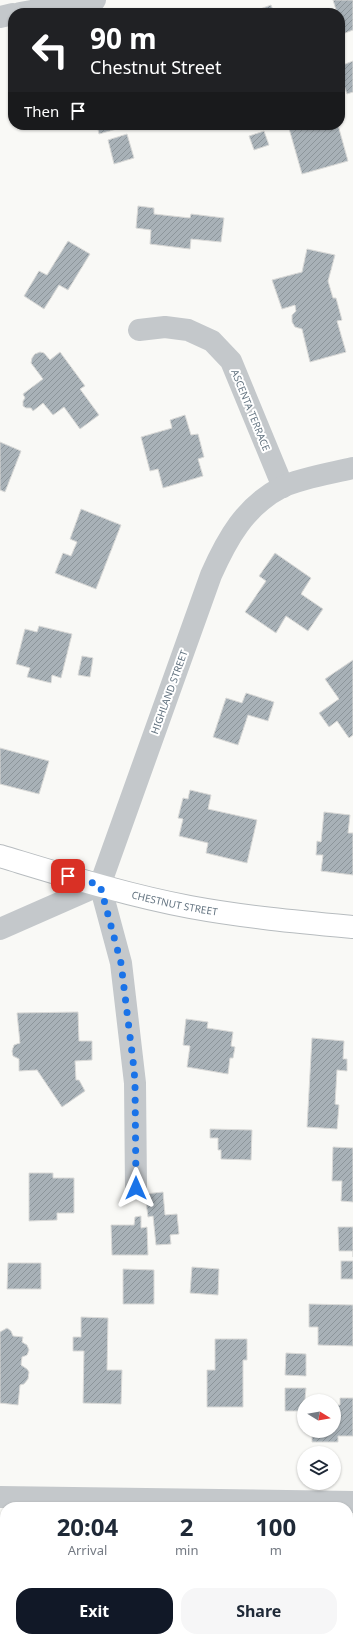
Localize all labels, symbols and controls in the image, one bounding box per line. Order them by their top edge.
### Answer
text: 90 m [90,19,157,57]
icon: left [24,24,76,76]
text: Chestnut Street [90,55,221,79]
icon: arrive [67,100,89,122]
text: Then [24,101,59,121]
street label: ASCENTA TERRACE [228,367,274,453]
street label: HIGHLAND STREET [147,648,191,736]
pin [51,859,85,893]
icon: arrive [57,865,79,887]
street label: CHESTNUT STREET [130,887,219,919]
position arrow [115,1167,157,1209]
north arrow [297,1394,341,1438]
map controls [297,1394,341,1490]
button: layers [297,1446,341,1490]
text: 20:04 [57,1510,118,1543]
text: 2 [180,1510,194,1543]
text: 100 [255,1510,296,1543]
text: Arrival [68,1541,107,1559]
text: min [175,1541,198,1559]
text: m [270,1541,282,1559]
button: Exit [16,1588,173,1634]
button: Share [181,1588,337,1634]

